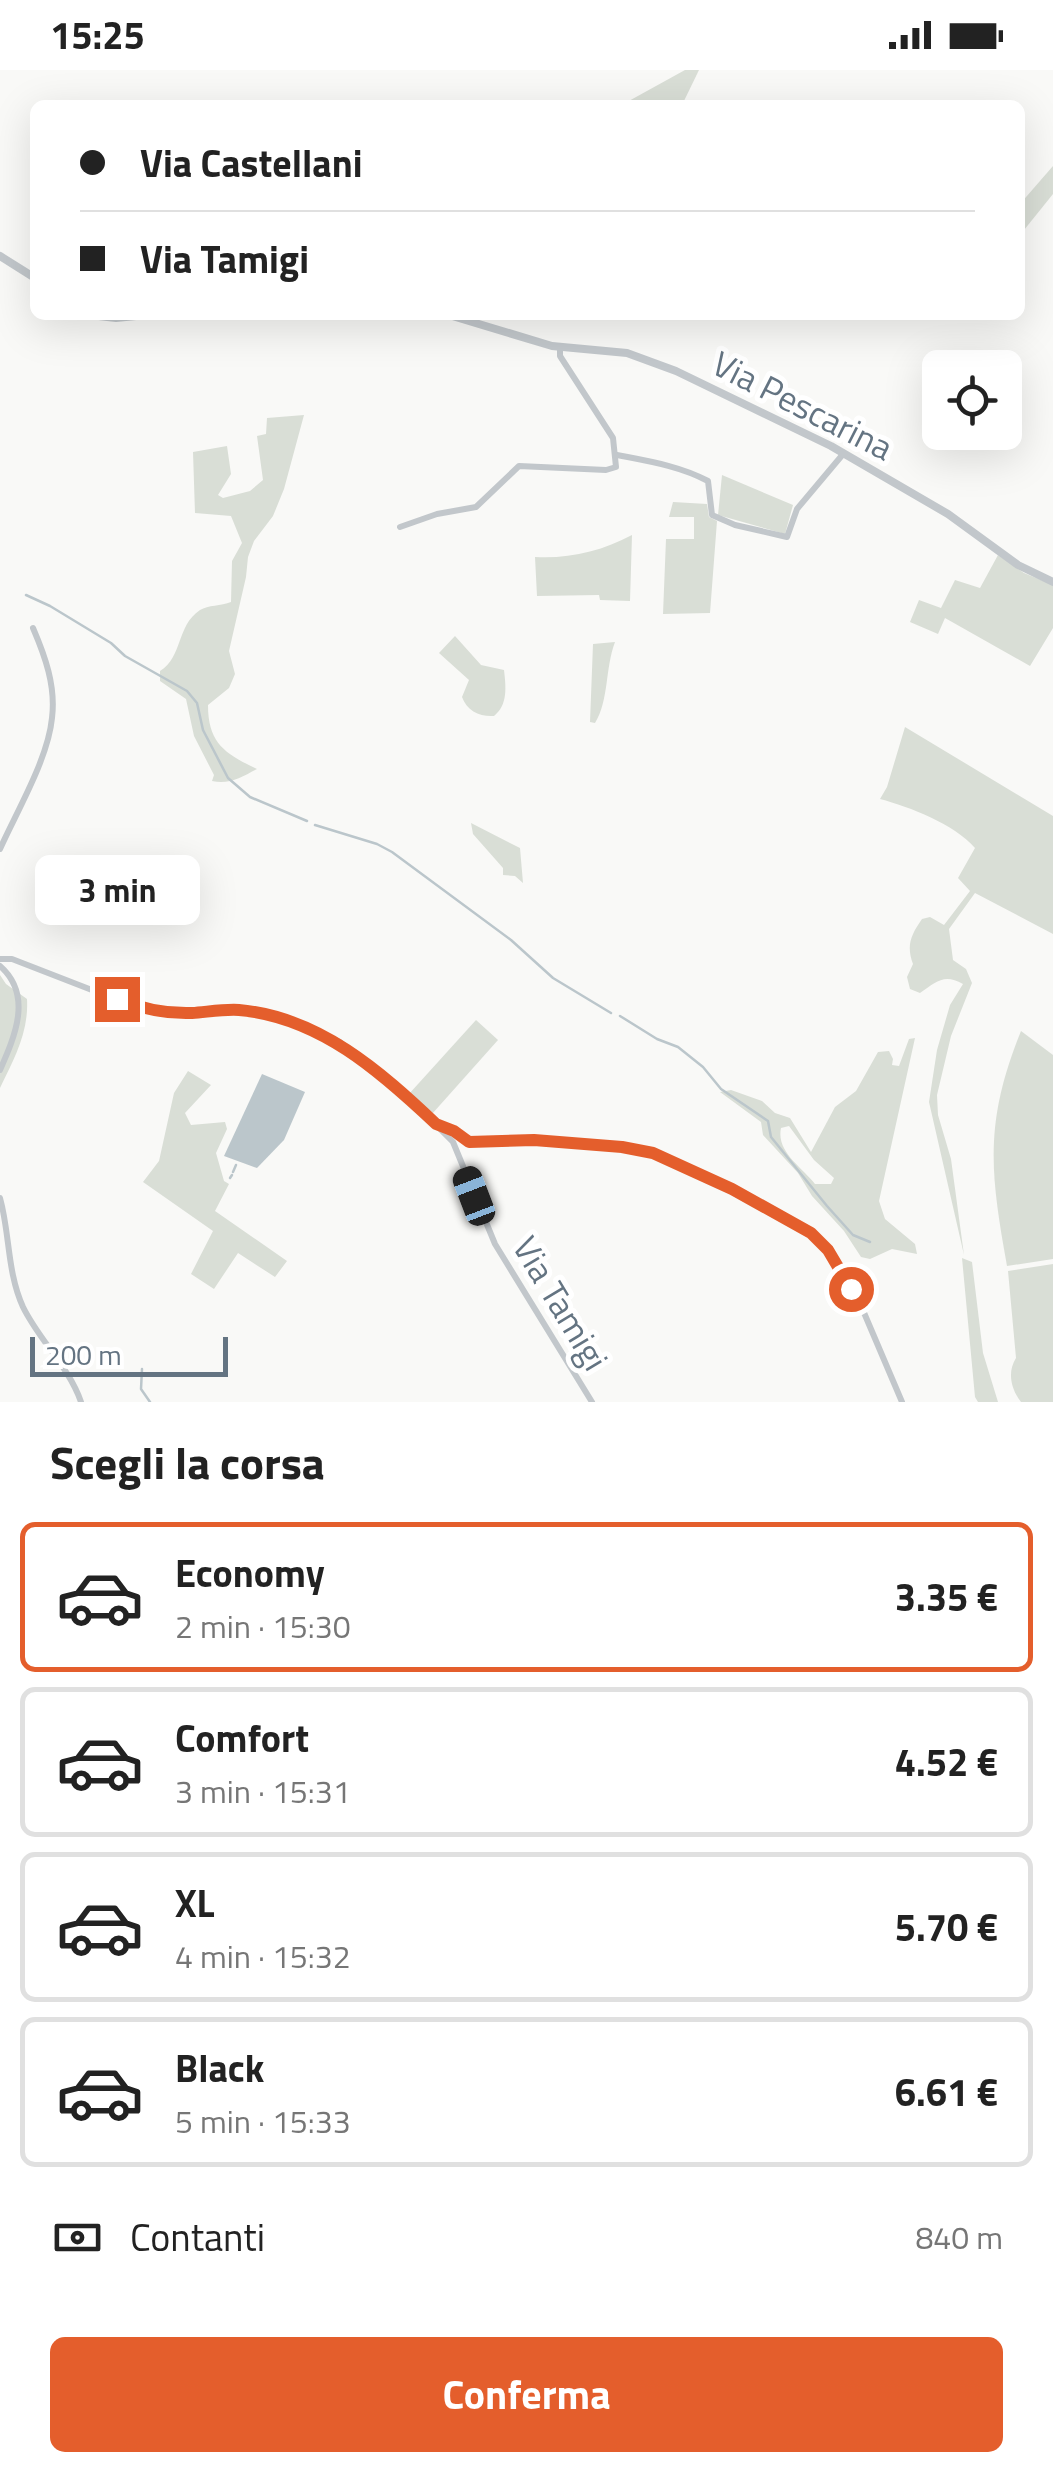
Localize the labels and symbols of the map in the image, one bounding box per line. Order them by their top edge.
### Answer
street label: Via Pescarina [703,336,903,474]
callout: 3 min [34,854,200,924]
route end [95,977,140,1022]
car [449,1163,499,1229]
street label: Via Tamigi [500,1225,622,1381]
route start [829,1267,874,1312]
scale bar [30,1332,228,1376]

